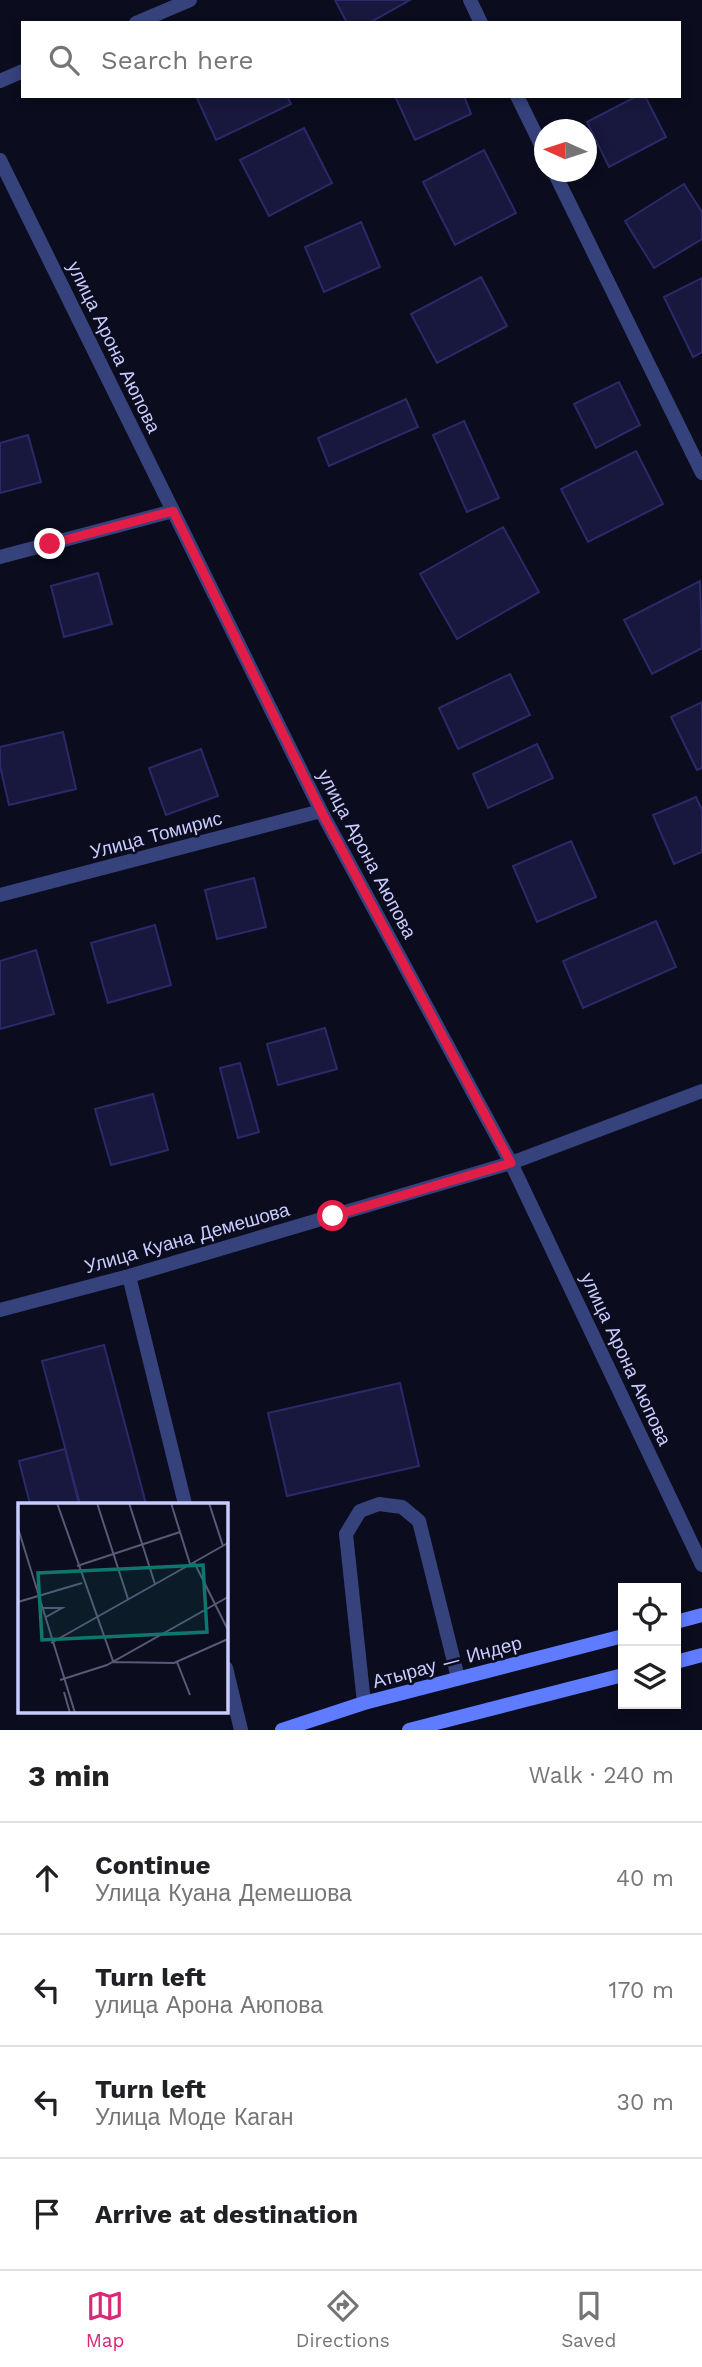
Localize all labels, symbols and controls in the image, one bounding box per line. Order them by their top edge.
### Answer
search box [21,21,681,98]
icon: search [45,41,83,79]
text: Search here [101,45,253,75]
north arrow [534,119,597,182]
street label: улица Арона Аюпова [62,257,166,437]
route end [34,528,65,559]
street label: улица Арона Аюпова [313,765,422,943]
street label: Улица Томирис [88,806,224,864]
street label: Улица Куана Демешова [82,1198,293,1278]
route start [317,1200,348,1231]
street label: улица Арона Аюпова [576,1269,676,1450]
inset map [18,1503,228,1713]
map controls [618,1583,681,1709]
button: locate [618,1583,681,1646]
street label: Атырау — Индер [370,1631,524,1693]
button: layers [618,1646,681,1709]
text: 3 min [28,1758,110,1793]
text: Walk · 240 m [529,1762,674,1789]
text: Continue [95,1850,211,1880]
icon: ahead [28,1859,66,1897]
text: 40 m [616,1865,674,1892]
text: Улица Куана Демешова [95,1880,352,1907]
text: Turn left [95,1962,206,1992]
icon: left [28,1971,66,2009]
text: 170 m [609,1977,674,2004]
text: улица Арона Аюпова [95,1992,323,2019]
text: Turn left [95,2074,206,2104]
icon: left [28,2083,66,2121]
text: 30 m [617,2089,674,2116]
text: Улица Моде Каган [95,2104,293,2131]
icon: arrive [28,2195,66,2233]
text: Arrive at destination [95,2199,358,2229]
tab: Map [86,2287,124,2352]
tab: Directions [296,2287,390,2352]
tab: Saved [561,2287,616,2352]

